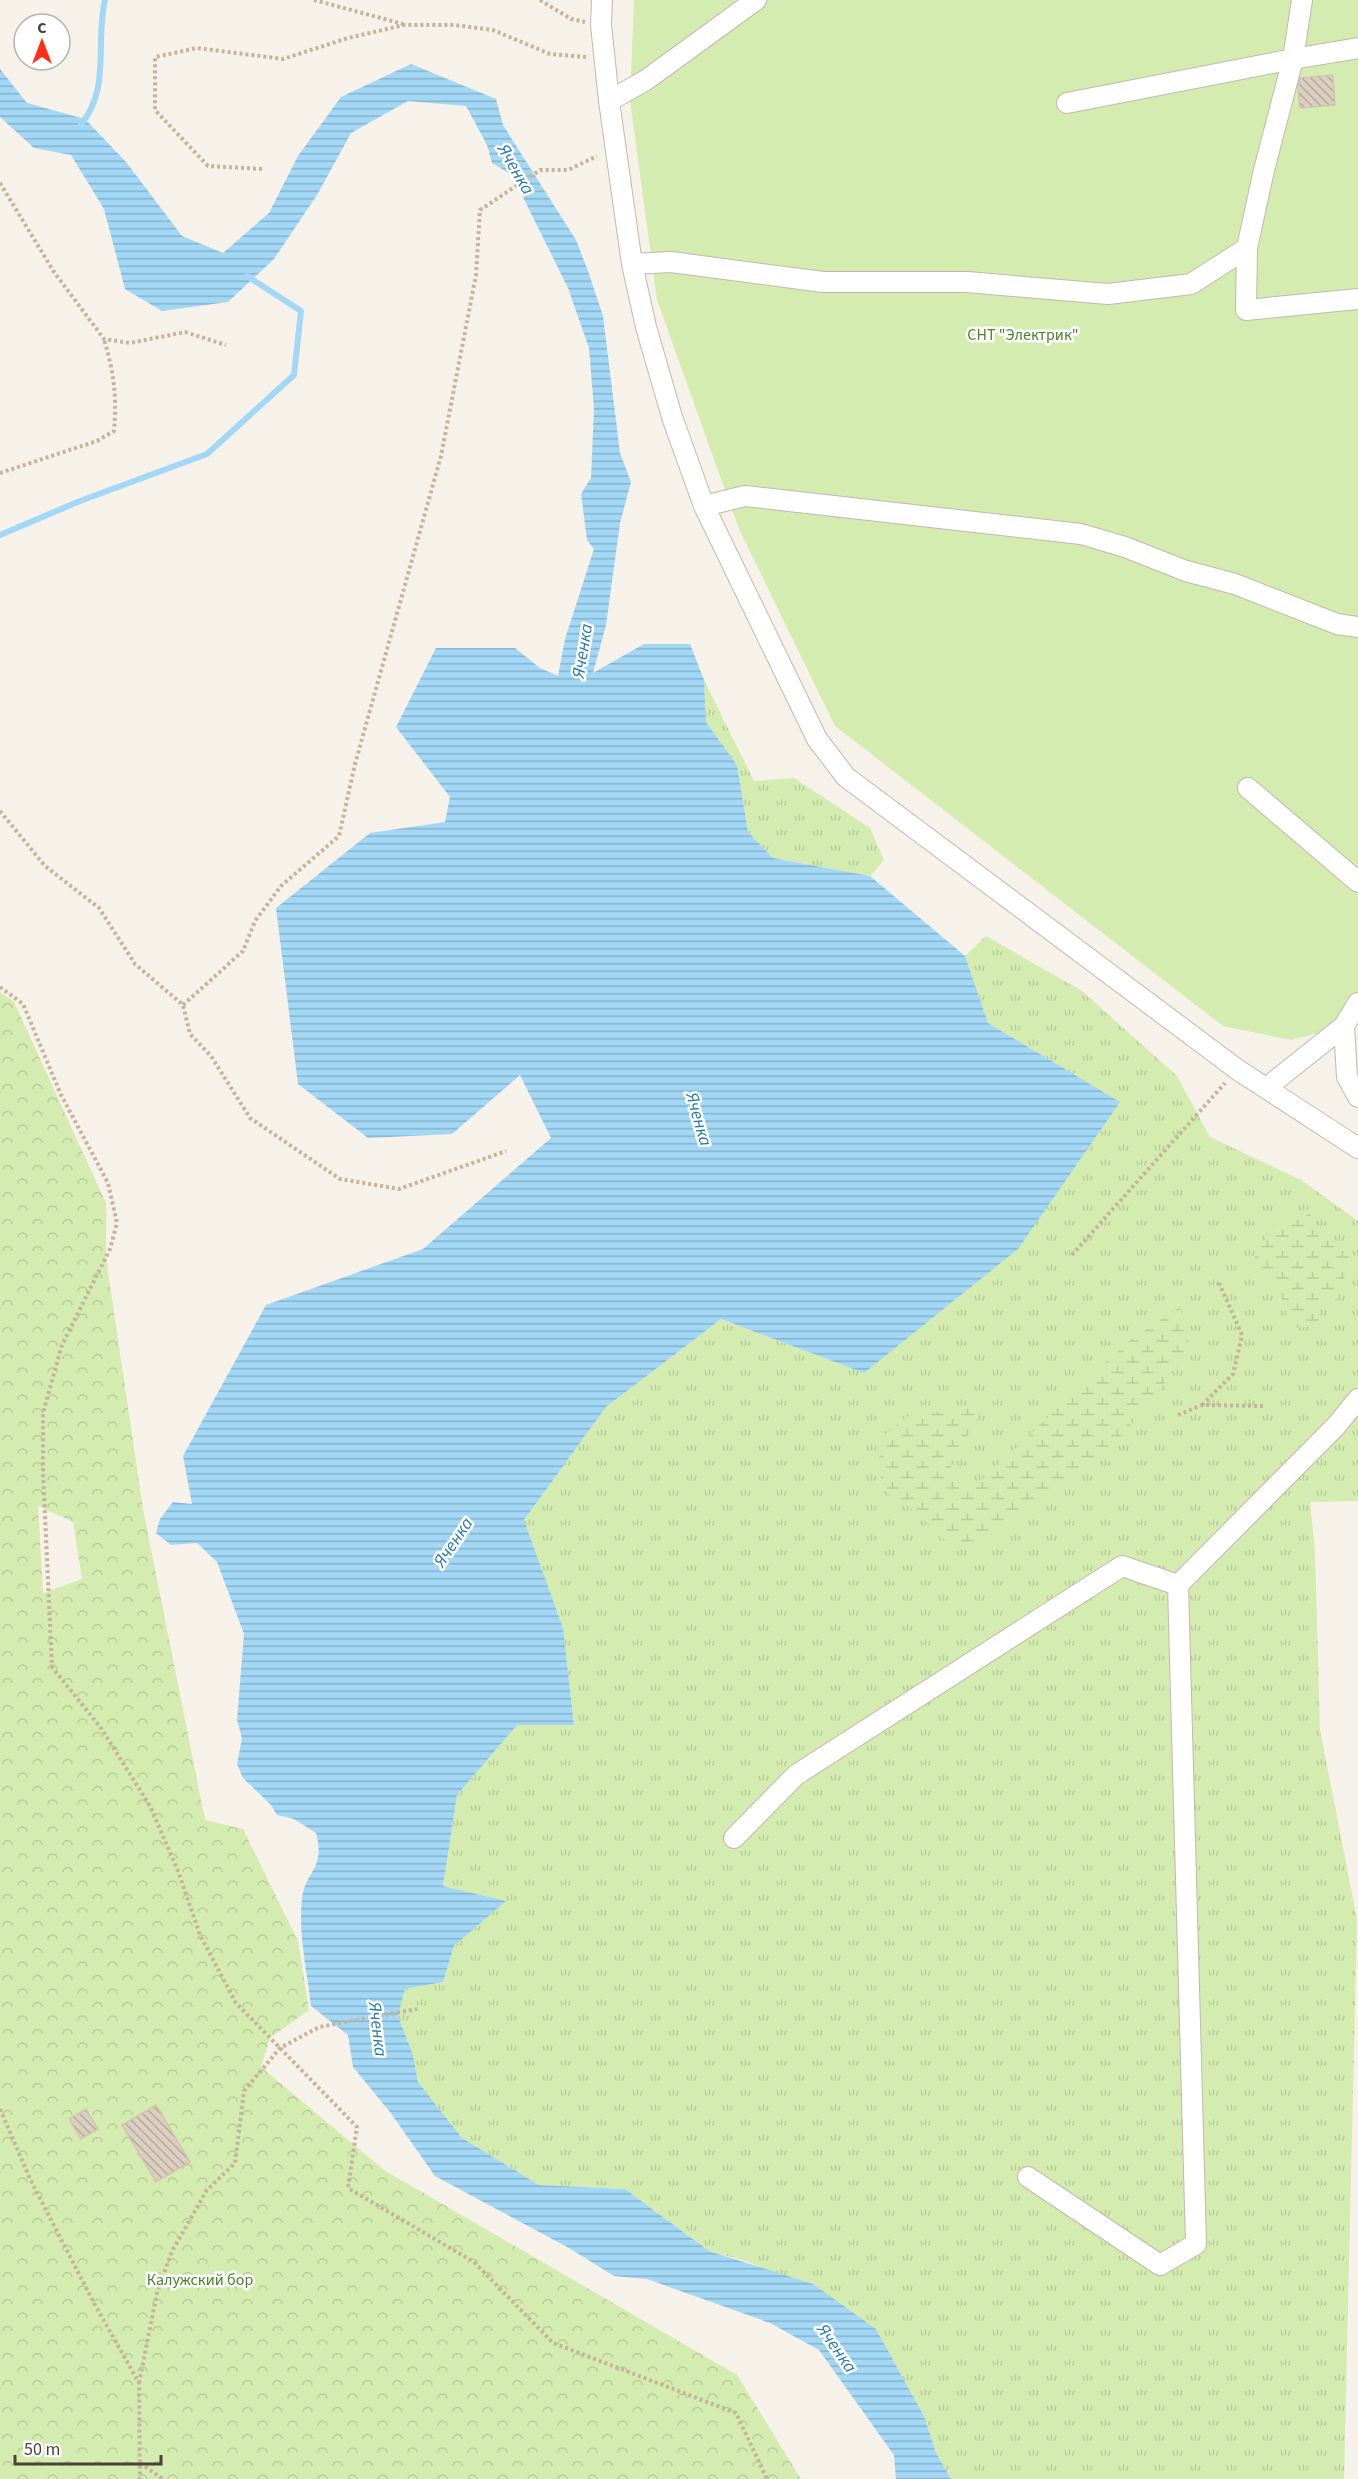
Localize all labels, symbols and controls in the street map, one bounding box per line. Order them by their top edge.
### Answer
north arrow [12,12,72,72]
text: С [37,17,47,39]
water label: Яченка [491,138,540,200]
park label: СНТ "Электрик" [967,324,1079,346]
water label: Яченка [566,622,599,681]
water label: Яченка [679,1088,718,1149]
water label: Яченка [427,1512,479,1573]
water label: Яченка [362,1999,393,2058]
park label: Калужский бор [147,2269,253,2291]
water label: Яченка [810,2318,863,2378]
scale bar [15,2428,160,2466]
text: 50 m [24,2437,60,2462]

